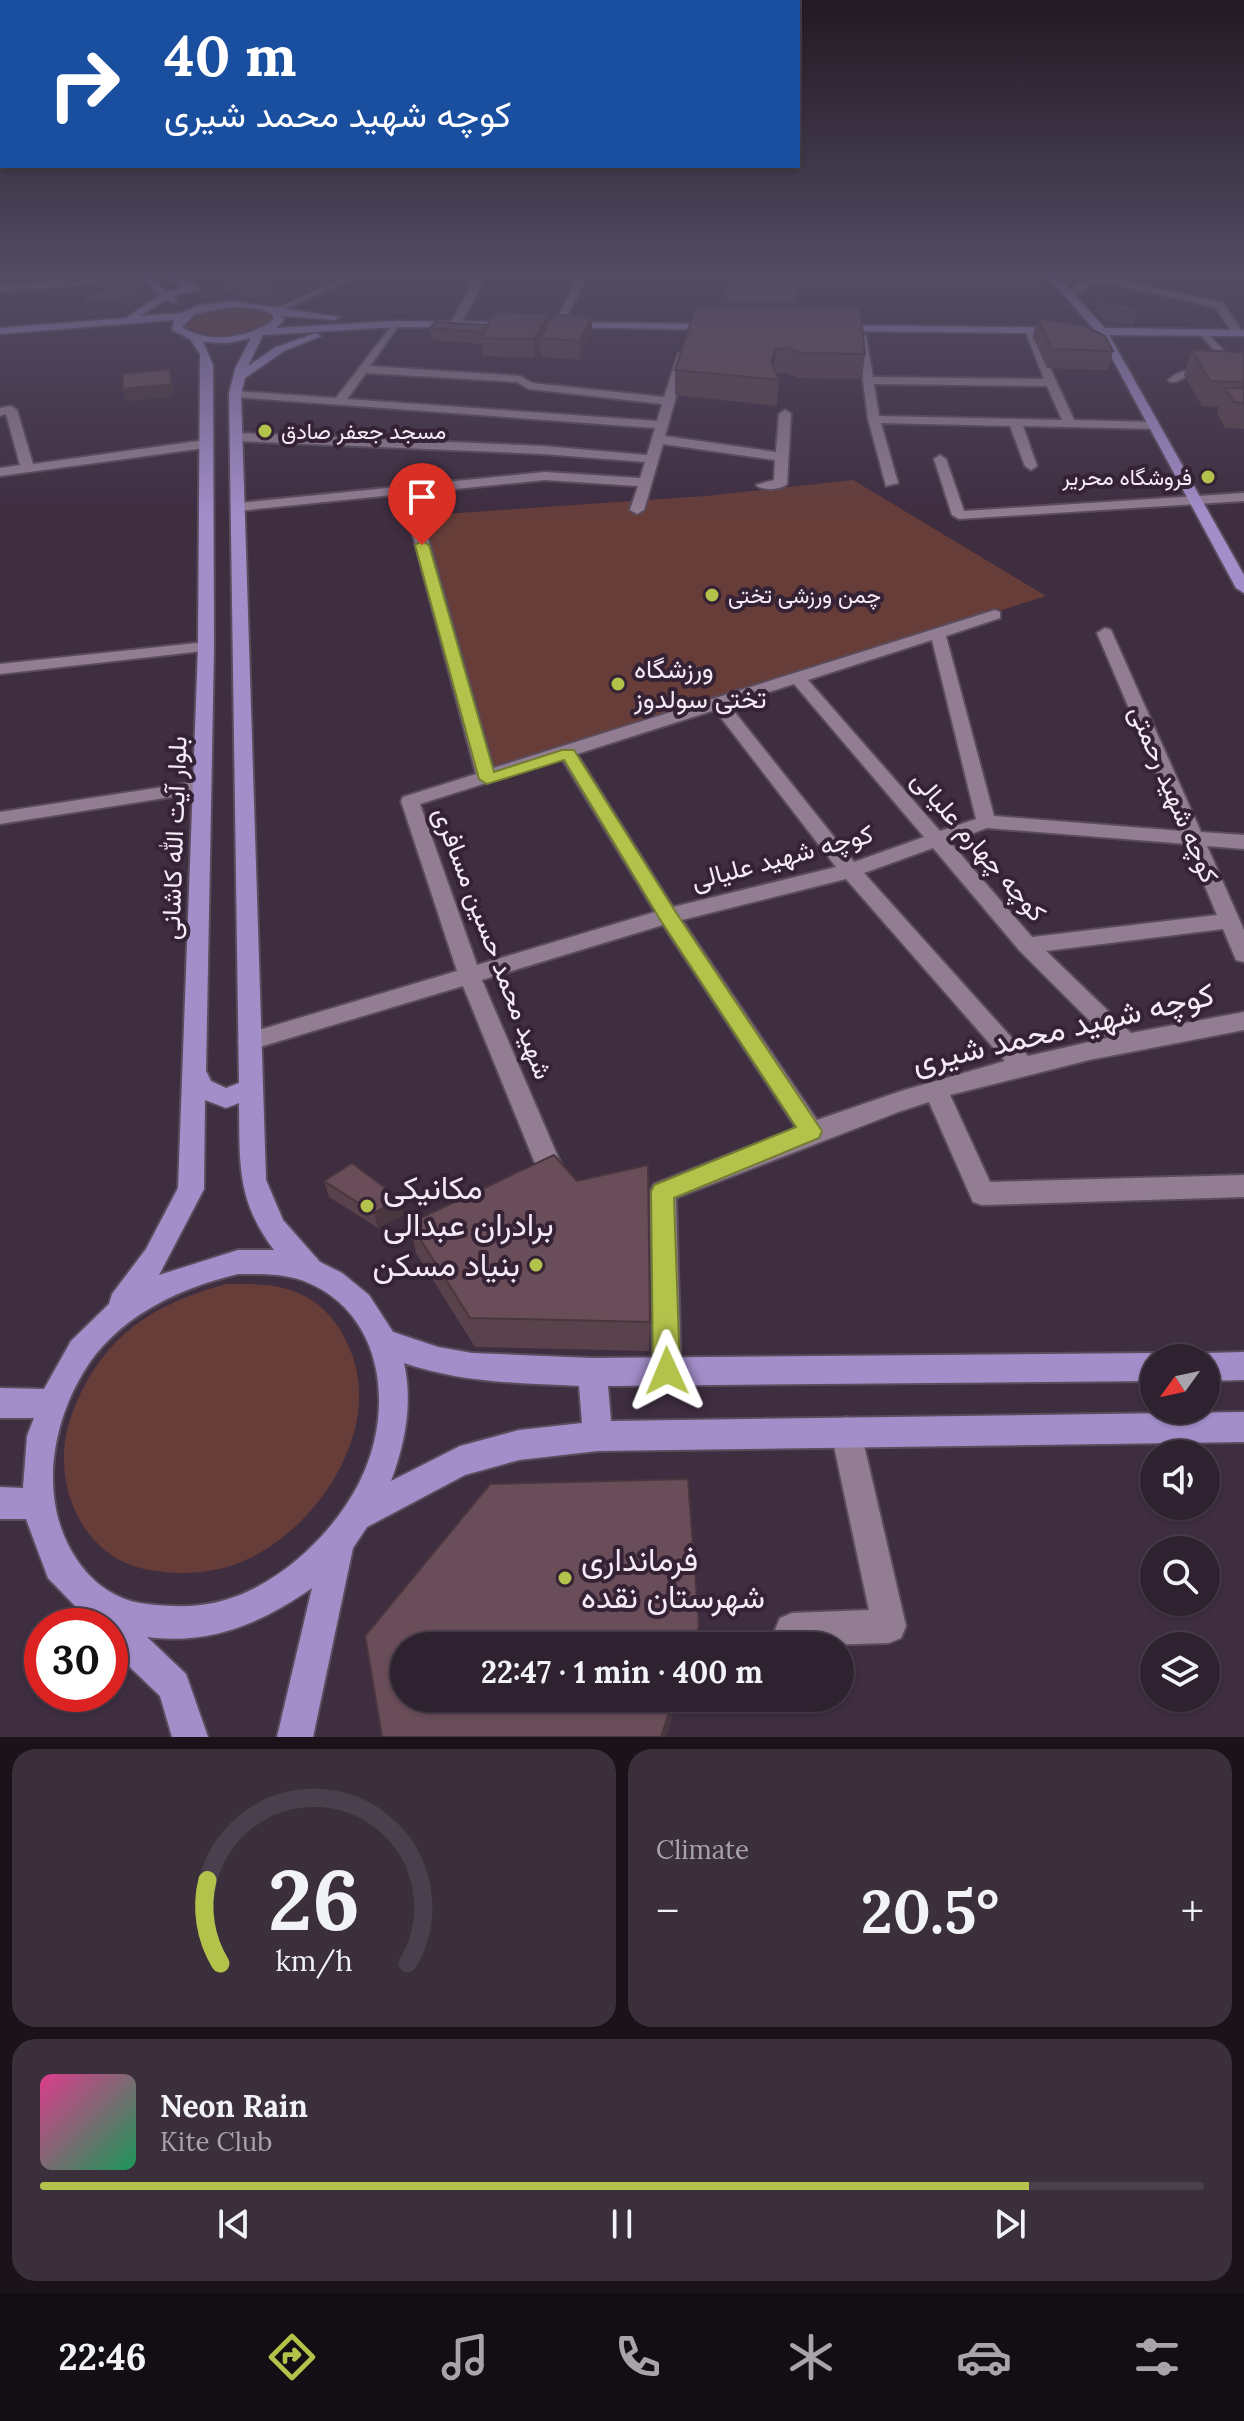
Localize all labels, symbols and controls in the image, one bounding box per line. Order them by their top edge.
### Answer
text: 40 m [164,20,297,91]
icon: right [32,32,136,136]
text: کوچه شهید محمد شیری [164,91,511,137]
place label: مسجد جعفر صادق [281,417,446,445]
marker: مسجد جعفر صادق [256,422,274,440]
pin [388,463,456,545]
place label: فروشگاه محریر [1061,463,1192,491]
marker: فروشگاه محریر [1199,468,1217,486]
icon: arrive [400,475,444,519]
place label: چمن ورزشی تختی [728,581,881,610]
marker: چمن ورزشی تختی [703,586,721,604]
place label: ورزشگاه تختی سولدوز [633,652,767,715]
marker: ورزشگاه تختی سولدوز [609,675,627,693]
street label: کوچه شهید رحمتی [1120,700,1227,888]
street label: بلوار آیت الله کاشانی [153,736,194,940]
street label: کوچه چهارم علیالی [903,763,1054,929]
street label: شهید محمد حسین مسافری [426,802,561,1084]
street label: کوچه شهید علیالی [687,816,877,899]
street label: کوچه شهید محمد شیری [908,973,1218,1084]
place label: مکانیکی برادران عبدالی [383,1167,554,1245]
marker: مکانیکی برادران عبدالی [358,1197,376,1215]
place label: بنیاد مسکن [373,1244,520,1285]
marker: بنیاد مسکن [527,1256,545,1274]
position arrow [625,1329,709,1413]
north arrow [1140,1344,1220,1424]
map controls [1140,1344,1220,1712]
button: sound [1140,1440,1220,1520]
button: search [1140,1536,1220,1616]
place label: فرمانداری شهرستان نقده [581,1539,765,1617]
marker: فرمانداری شهرستان نقده [556,1569,574,1587]
speed limit sign: 30 [24,1608,128,1712]
button: layers [1140,1632,1220,1712]
text: 22:47 · 1 min · 400 m [481,1653,763,1691]
text: Climate [656,1833,749,1866]
text: 26 [268,1846,360,1953]
text: 20.5° [861,1873,999,1949]
text: − [656,1883,679,1939]
text: + [1181,1883,1204,1939]
text: km/h [275,1942,353,1979]
text: Neon Rain [160,2087,308,2125]
text: Kite Club [160,2125,272,2158]
icon: previous [212,2202,256,2246]
icon: pause [600,2202,644,2246]
icon: next [988,2202,1032,2246]
icon: directions [264,2329,320,2385]
icon: music [437,2329,493,2385]
icon: phone [610,2329,666,2385]
icon: climate [783,2329,839,2385]
icon: car [956,2329,1012,2385]
icon: filters [1129,2329,1185,2385]
text: 22:46 [59,2334,146,2380]

